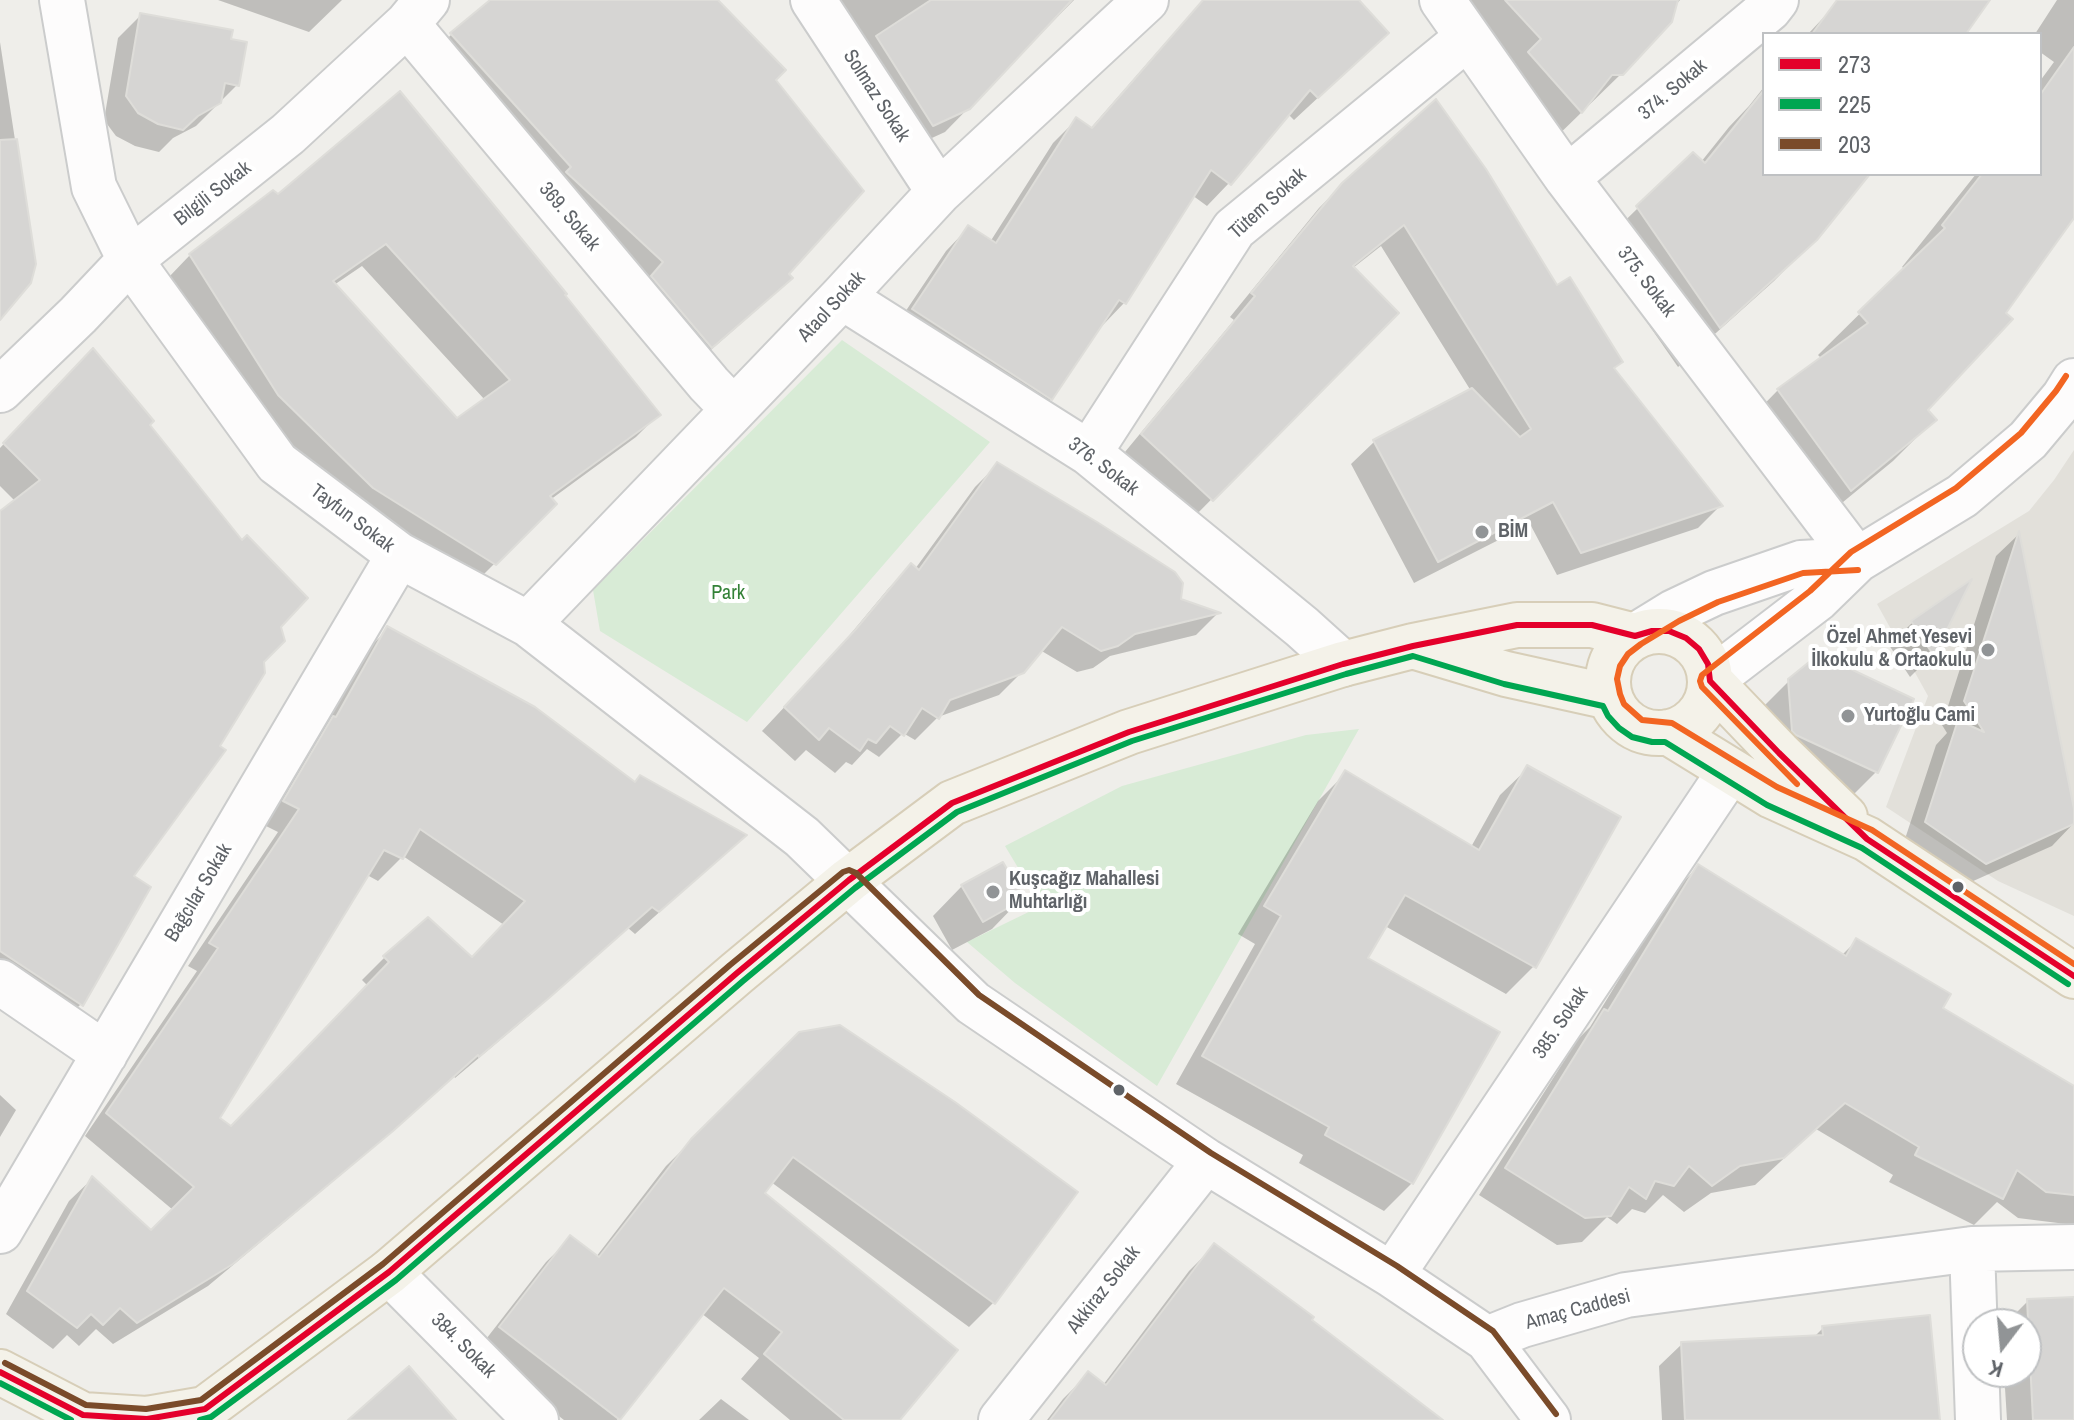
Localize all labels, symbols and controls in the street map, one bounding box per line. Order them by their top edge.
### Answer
legend [1762,32,2042,176]
street label: Solmaz Sokak [837,46,915,146]
text: 273 [1838,48,1871,80]
street label: 374. Sokak [1634,54,1712,126]
text: 225 [1838,88,1871,120]
text: 203 [1838,128,1871,160]
street label: Bilgili Sokak [170,156,256,232]
street label: Tütem Sokak [1225,163,1311,245]
street label: 369. Sokak [533,178,605,256]
street label: 375. Sokak [1612,242,1680,322]
street label: Ataol Sokak [793,267,871,347]
street label: 376. Sokak [1063,433,1143,501]
street label: Tayfun Sokak [305,480,399,558]
place label: BİM [1498,520,1528,544]
marker: BİM [1473,523,1491,541]
park label: Park [711,582,745,606]
place label: Özel Ahmet Yesevi İlkokulu & Ortaokulu [1812,626,1972,673]
marker: Özel Ahmet Yesevi İlkokulu & Ortaokulu [1979,641,1997,659]
place label: Yurtoğlu Cami [1864,704,1975,728]
marker: Yurtoğlu Cami [1839,707,1857,725]
street label: Bağcılar Sokak [160,840,238,946]
place label: Kuşcağız Mahallesi Muhtarlığı [1009,868,1159,915]
unlabelled marker [1950,879,1966,895]
marker: Kuşcağız Mahallesi Muhtarlığı [984,883,1002,901]
street label: 385. Sokak [1528,982,1594,1064]
unlabelled marker [1111,1082,1127,1098]
street label: Akkiraz Sokak [1062,1241,1146,1339]
street label: Amaç Caddesi [1523,1284,1633,1336]
north arrow [1962,1308,2042,1388]
street label: 384. Sokak [426,1309,500,1383]
text: K [1986,1353,2006,1385]

